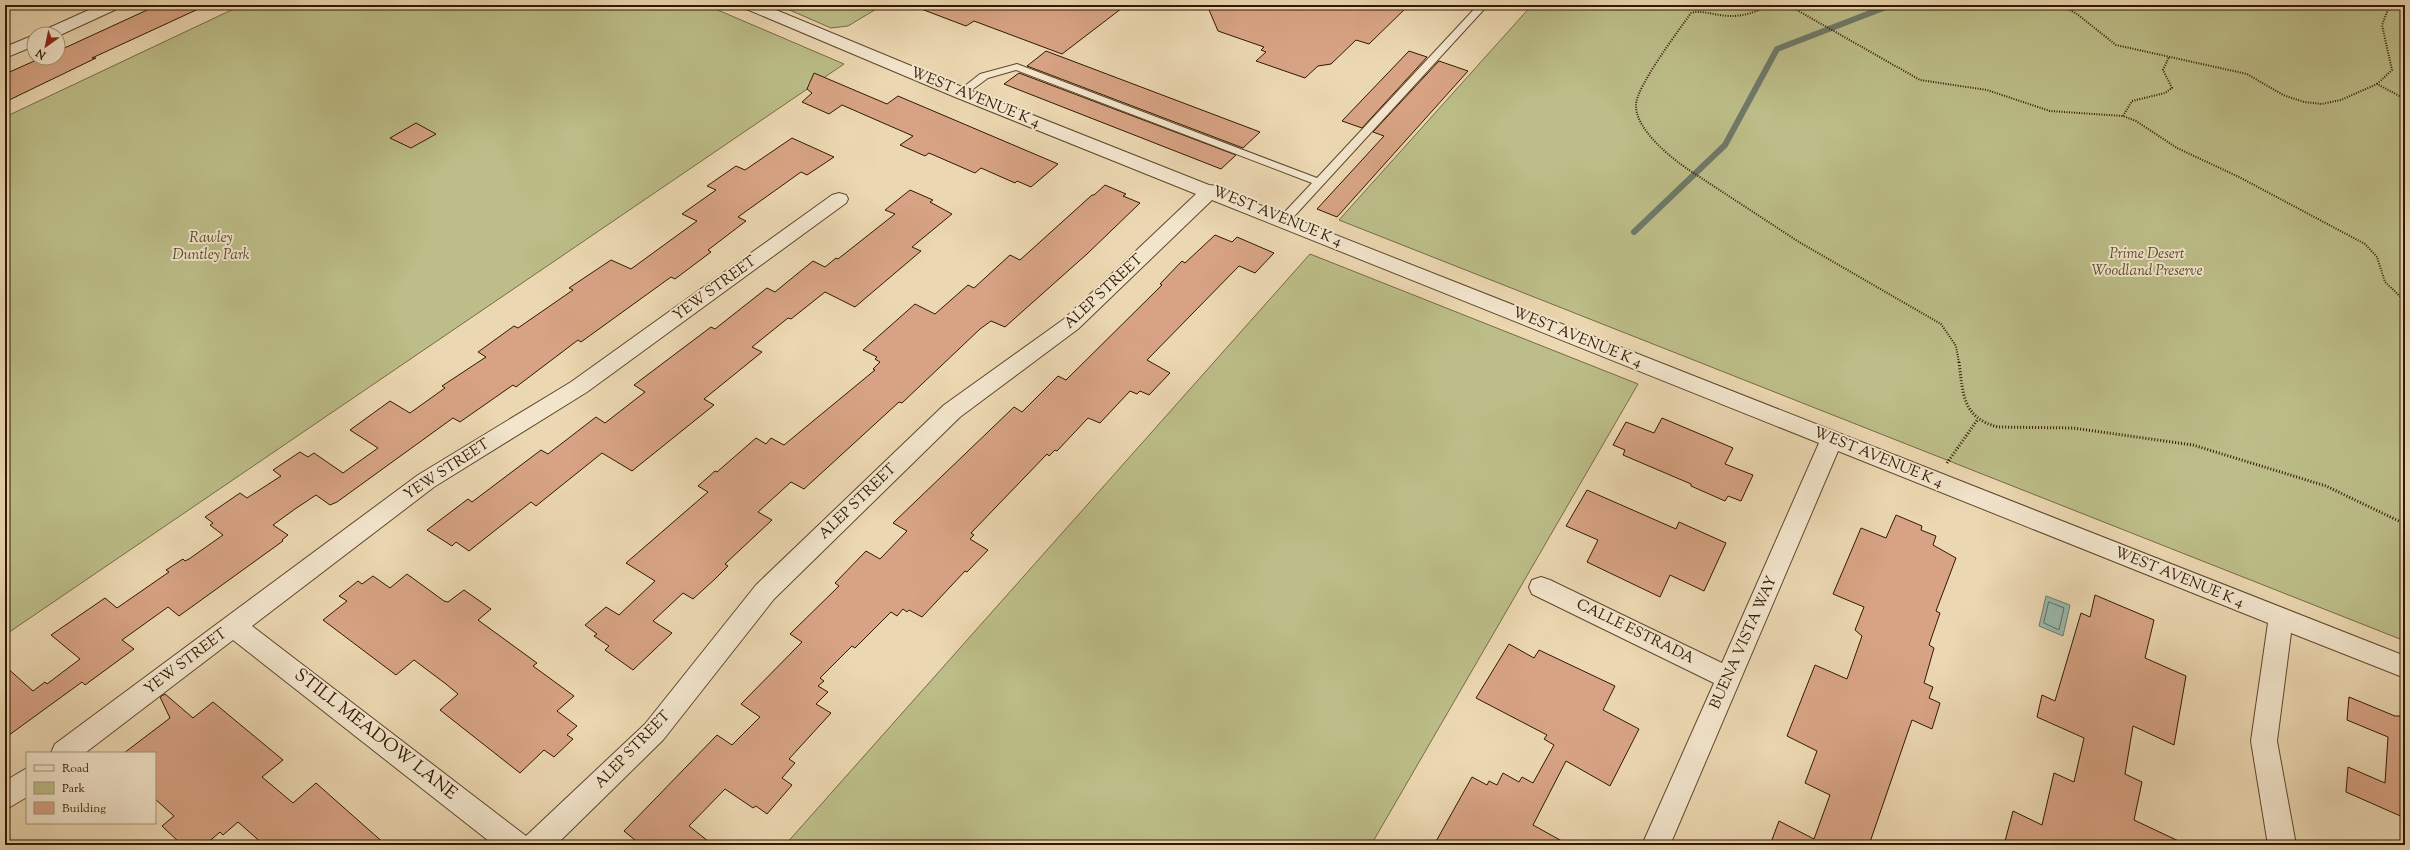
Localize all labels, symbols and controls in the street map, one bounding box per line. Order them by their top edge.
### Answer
north arrow [26,26,66,66]
text: N [33,44,50,63]
street label: WEST AVENUE K 4 [907,62,1043,134]
street label: WEST AVENUE K 4 [1209,181,1345,253]
park label: Rawley Duntley Park [172,228,250,266]
park label: Prime Desert Woodland Preserve [2091,244,2203,282]
street label: ALEP STREET [1060,250,1148,334]
street label: YEW STREET [669,251,761,326]
street label: WEST AVENUE K 4 [1509,302,1645,374]
street label: WEST AVENUE K 4 [1810,422,1946,494]
street label: YEW STREET [400,434,494,506]
street label: ALEP STREET [814,459,902,545]
street label: WEST AVENUE K 4 [2111,542,2247,614]
street label: BUENA VISTA WAY [1705,573,1783,713]
street label: CALLE ESTRADA [1573,594,1697,670]
street label: YEW STREET [140,624,232,700]
street label: STILL MEADOW LANE [288,663,462,807]
street label: ALEP STREET [590,706,676,794]
legend [26,752,156,824]
text: Road [62,760,89,778]
text: Park [62,780,85,798]
text: Building [62,800,106,818]

